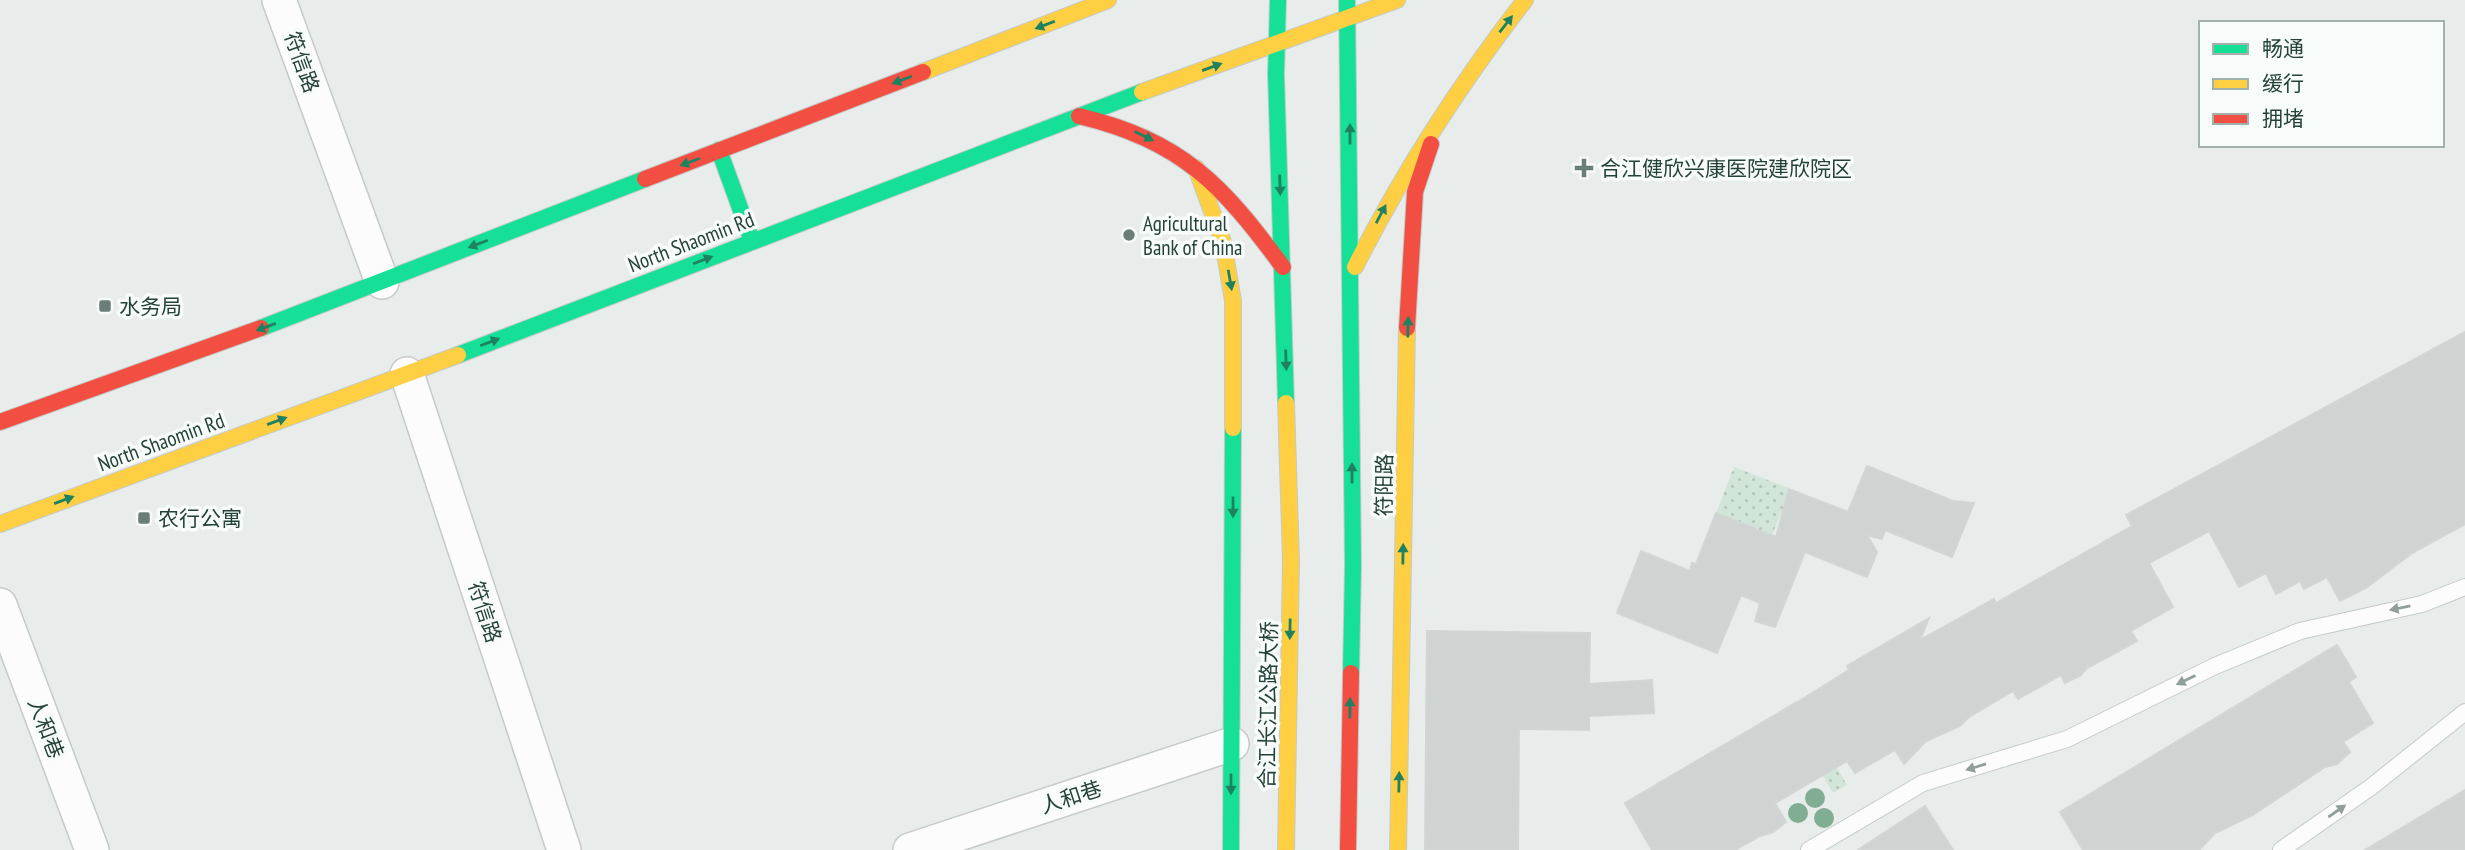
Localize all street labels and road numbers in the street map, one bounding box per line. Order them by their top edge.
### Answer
street label: 符信路 [279,28,325,96]
street label: North Shaomin Rd [624,206,758,278]
street label: North Shaomin Rd [94,407,228,477]
street label: 符阳路 [1370,453,1398,517]
street label: 符信路 [462,578,508,646]
street label: 合江长江公路大桥 [1253,621,1283,789]
street label: 人和巷 [22,694,70,762]
street label: 人和巷 [1037,774,1105,820]

